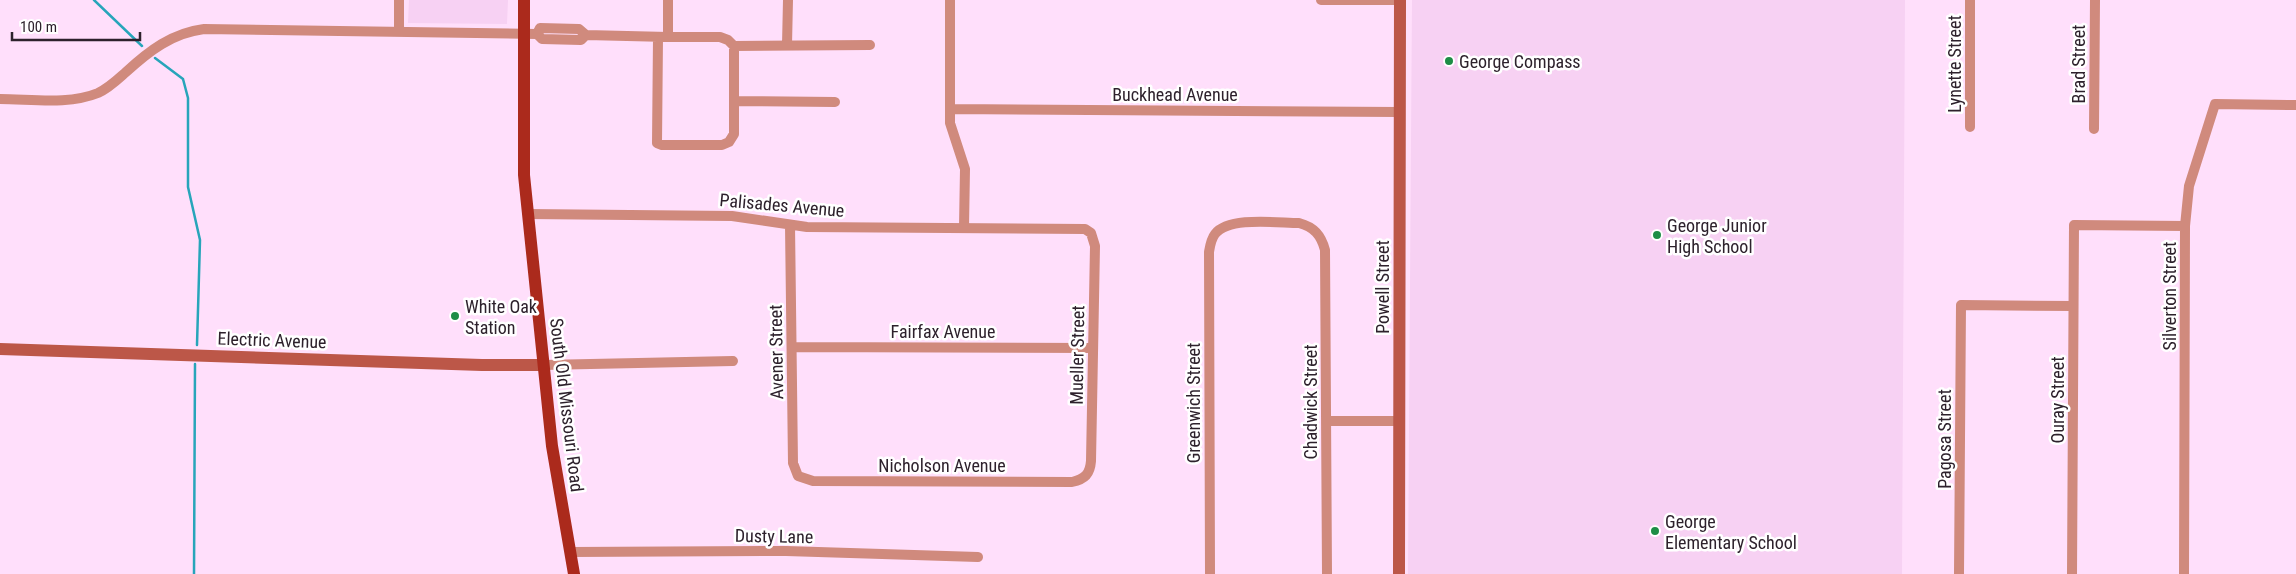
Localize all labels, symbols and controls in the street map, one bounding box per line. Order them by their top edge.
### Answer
scale bar [12,10,140,42]
street label: Lynette Street [1944,15,1965,113]
text: 100 m [20,18,57,36]
street label: Brad Street [2068,25,2089,103]
place label: George Compass [1459,51,1581,72]
marker: George Compass [1443,55,1455,67]
street label: Buckhead Avenue [1112,84,1238,105]
street label: Palisades Avenue [719,189,845,221]
place label: George Junior High School [1667,215,1767,257]
marker: George Junior High School [1651,229,1663,241]
street label: Powell Street [1372,240,1393,334]
street label: Silverton Street [2159,242,2180,350]
place label: White Oak Station [465,296,537,338]
street label: Avener Street [765,304,787,400]
street label: Mueller Street [1066,305,1088,405]
marker: White Oak Station [449,310,461,322]
street label: South Old Missouri Road [546,317,588,493]
street label: Fairfax Avenue [891,321,995,342]
street label: Electric Avenue [217,328,327,352]
street label: Greenwich Street [1183,343,1204,463]
street label: Chadwick Street [1300,344,1321,460]
street label: Ouray Street [2047,357,2068,443]
street label: Pagosa Street [1934,389,1955,489]
street label: Nicholson Avenue [878,455,1006,476]
place label: George Elementary School [1665,511,1797,553]
street label: Dusty Lane [735,525,813,547]
marker: George Elementary School [1649,525,1661,537]

